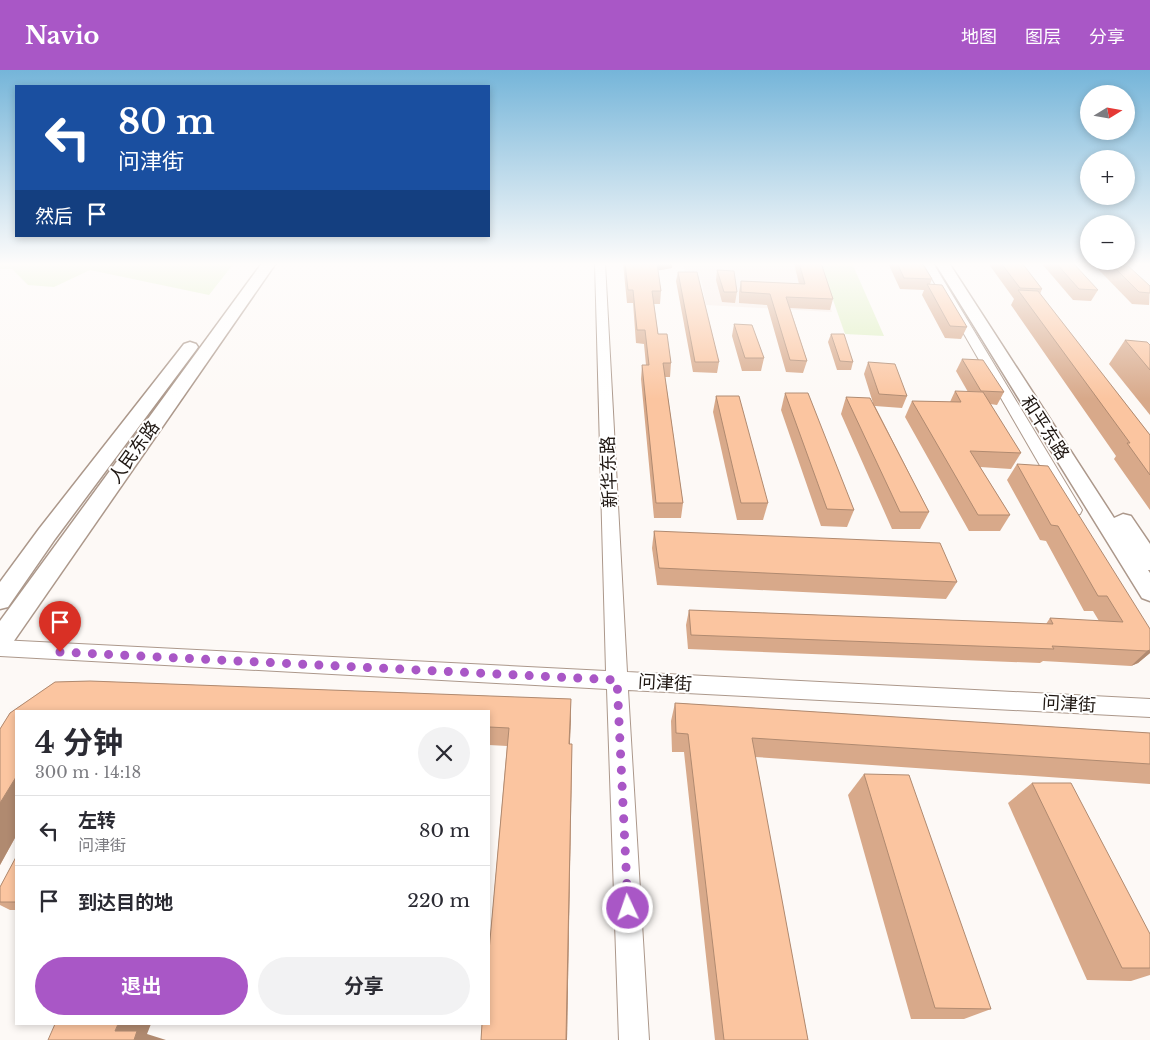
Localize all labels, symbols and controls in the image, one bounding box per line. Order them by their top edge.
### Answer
text: Navio [25,21,99,50]
text: 地图 [961,26,997,48]
text: 图层 [1025,26,1061,48]
text: 分享 [1089,26,1125,48]
north arrow [1080,85,1135,140]
map controls [1080,85,1135,270]
text: 80 m [118,100,215,143]
icon: left [35,105,100,170]
text: 问津街 [118,148,184,175]
button: + [1080,150,1135,205]
icon: arrive [83,200,111,228]
text: 然后 [35,205,73,228]
button: − [1080,215,1135,270]
street label: 和平东路 [1016,392,1074,464]
street label: 人民东路 [104,416,164,488]
street label: 新华东路 [597,436,621,508]
pin [39,601,81,652]
icon: arrive [46,608,74,636]
street label: 问津街 [637,671,693,695]
street label: 问津街 [1041,692,1097,716]
text: 4 分钟 [35,724,123,761]
button: close [418,727,470,779]
text: 300 m · 14:18 [35,762,141,782]
text: 左转 [78,809,116,832]
icon: left [35,817,63,845]
text: 80 m [419,819,470,842]
text: 问津街 [78,835,126,855]
position arrow [601,881,653,933]
icon: arrive [35,887,63,915]
text: 220 m [407,889,470,912]
text: 到达目的地 [78,891,173,914]
button: 退出 [35,957,248,1015]
button: 分享 [258,957,470,1015]

